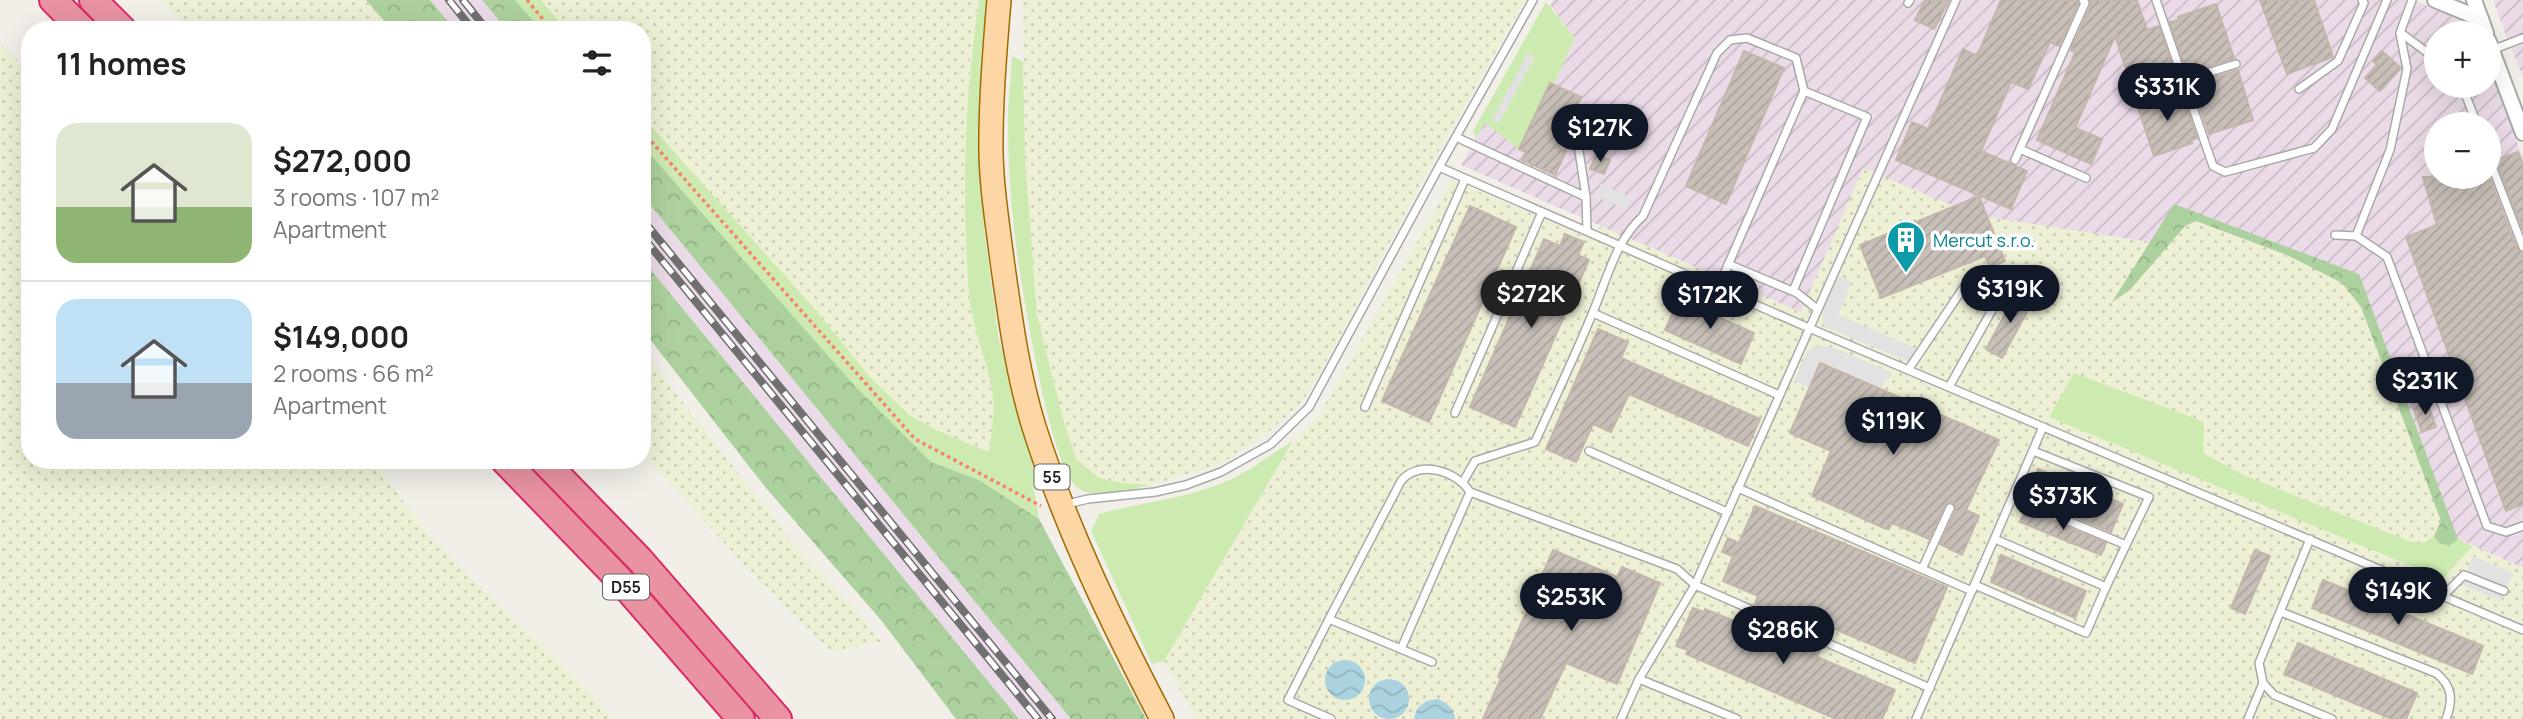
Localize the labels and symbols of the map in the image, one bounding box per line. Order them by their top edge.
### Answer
pin: $331K [2118,64,2216,123]
pin: $127K [1551,104,1649,164]
building icon: Mercut s.r.o. [1885,219,1927,274]
place label: Mercut s.r.o. [1933,228,2035,252]
pin: $319K [1961,266,2059,325]
pin: $272K [1482,270,1580,330]
pin: $172K [1661,272,1759,331]
pin: $231K [2376,358,2474,417]
pin: $119K [1844,398,1942,457]
road number: 55 [1034,464,1070,490]
pin: $373K [2014,472,2112,532]
pin: $149K [2349,568,2447,627]
road number: D55 [603,574,649,600]
pin: $253K [1522,574,1620,633]
pin: $286K [1734,606,1832,666]

